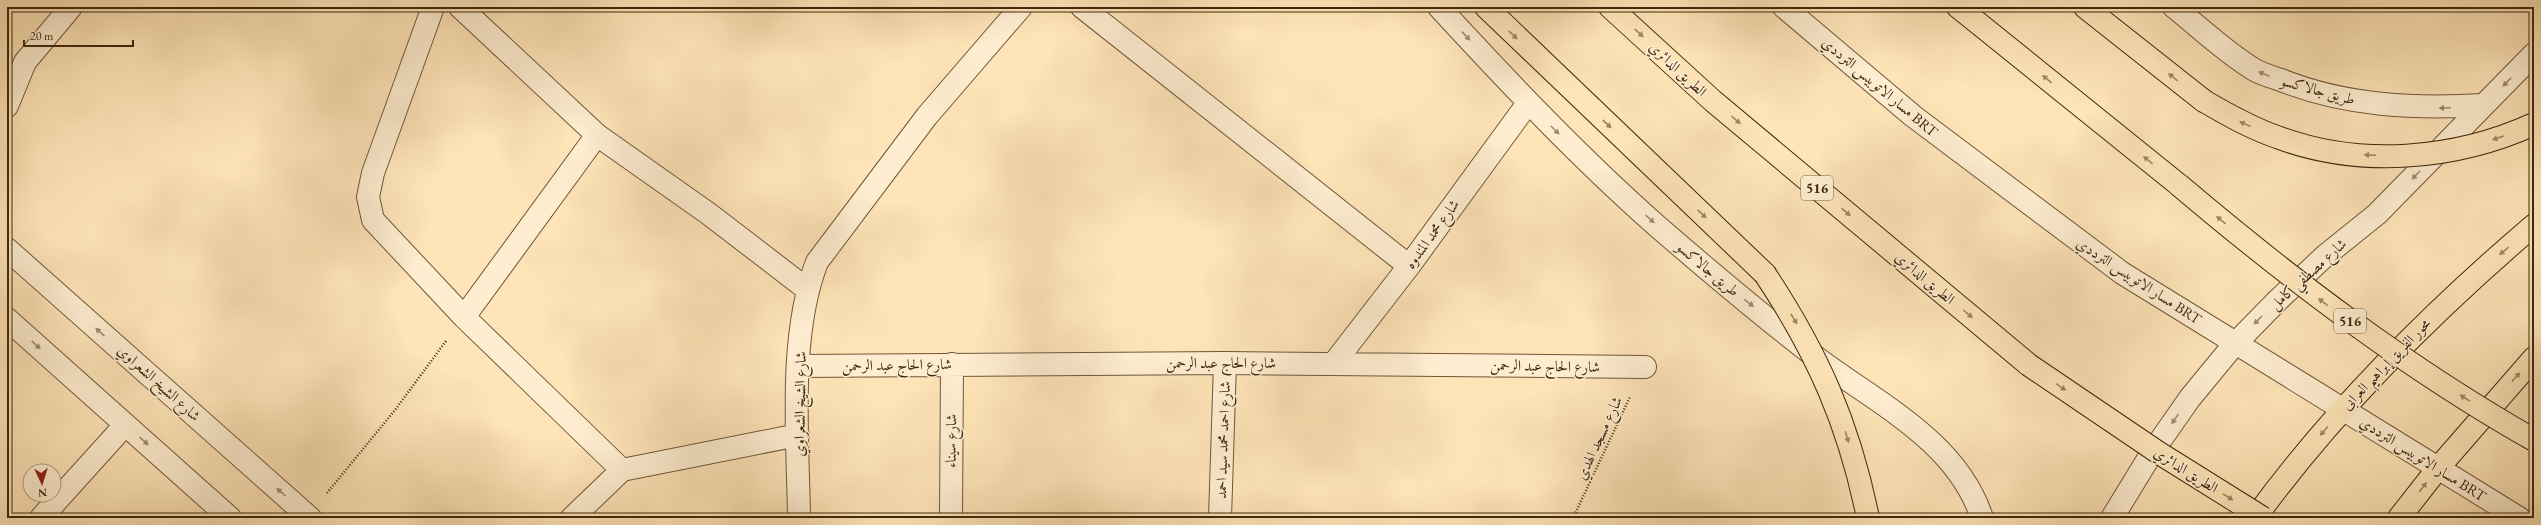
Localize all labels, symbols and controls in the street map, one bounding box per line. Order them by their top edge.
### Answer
scale bar [24,22,133,48]
text: 20 m [30,28,54,44]
one-way arrow [1634,29,1644,38]
one-way arrow [1461,30,1470,41]
one-way arrow [1508,30,1518,40]
street label: مسار الاتوبيس الترددي BRT [1817,33,1943,144]
street label: الطريق الدائري [1643,37,1711,102]
one-way arrow [2257,70,2269,76]
street label: طريق جالاكسو [2277,70,2357,110]
one-way arrow [2168,73,2179,81]
one-way arrow [2042,74,2052,83]
one-way arrow [2502,77,2512,87]
one-way arrow [2439,104,2451,111]
one-way arrow [1730,116,1741,125]
one-way arrow [1602,120,1612,129]
one-way arrow [2238,120,2250,126]
one-way arrow [1550,125,1560,135]
one-way arrow [2492,136,2504,142]
one-way arrow [2363,152,2376,158]
one-way arrow [2143,156,2154,165]
one-way arrow [2411,170,2421,180]
road number: 516 [1801,176,1833,200]
street label: شارع محمد المندوه [1400,195,1466,274]
one-way arrow [1841,208,1852,217]
one-way arrow [1697,209,1706,218]
one-way arrow [1645,214,1655,224]
one-way arrow [2216,216,2226,225]
street label: مسار الاتوبيس الترددي BRT [2071,233,2206,331]
street label: شارع مصطفي كامل [2265,234,2354,317]
street label: طريق جالاكسو [1671,236,1744,301]
one-way arrow [2499,246,2510,255]
street label: الطريق الدائري [1890,247,1959,310]
one-way arrow [2317,297,2328,306]
one-way arrow [1743,299,1754,308]
one-way arrow [1962,309,1973,318]
road number: 516 [2334,309,2366,333]
one-way arrow [1791,313,1798,325]
street label: محور الفريق إبراهيم العرابى [2337,314,2439,418]
one-way arrow [2254,315,2263,325]
one-way arrow [95,327,105,336]
one-way arrow [31,340,41,350]
street label: شارع الشيخ الشعراوي [110,340,205,429]
street label: شارع الشيخ الشعراوي [789,351,815,457]
street label: شارع الحاج عبد الرحمن [1166,353,1276,376]
street label: شارع الحاج عبد الرحمن [842,354,952,379]
street label: شارع الحاج عبد الرحمن [1490,355,1600,380]
one-way arrow [2511,372,2521,382]
street label: شارع احمد محمد سيد احمد [1211,381,1238,499]
one-way arrow [2056,383,2067,391]
street label: شارع مسجد الهدي [1571,393,1630,484]
one-way arrow [2460,394,2470,402]
street label: مسار الاتوبيس الترددي BRT [2355,412,2491,508]
street label: شارع سيناء [941,414,964,468]
one-way arrow [2171,414,2179,425]
one-way arrow [2319,426,2328,437]
one-way arrow [1844,431,1850,443]
one-way arrow [139,436,148,445]
street label: الطريق الدائري [2149,442,2222,499]
north arrow [22,463,62,503]
one-way arrow [2419,482,2428,493]
text: N [38,486,48,500]
one-way arrow [276,487,286,497]
one-way arrow [2223,493,2234,500]

